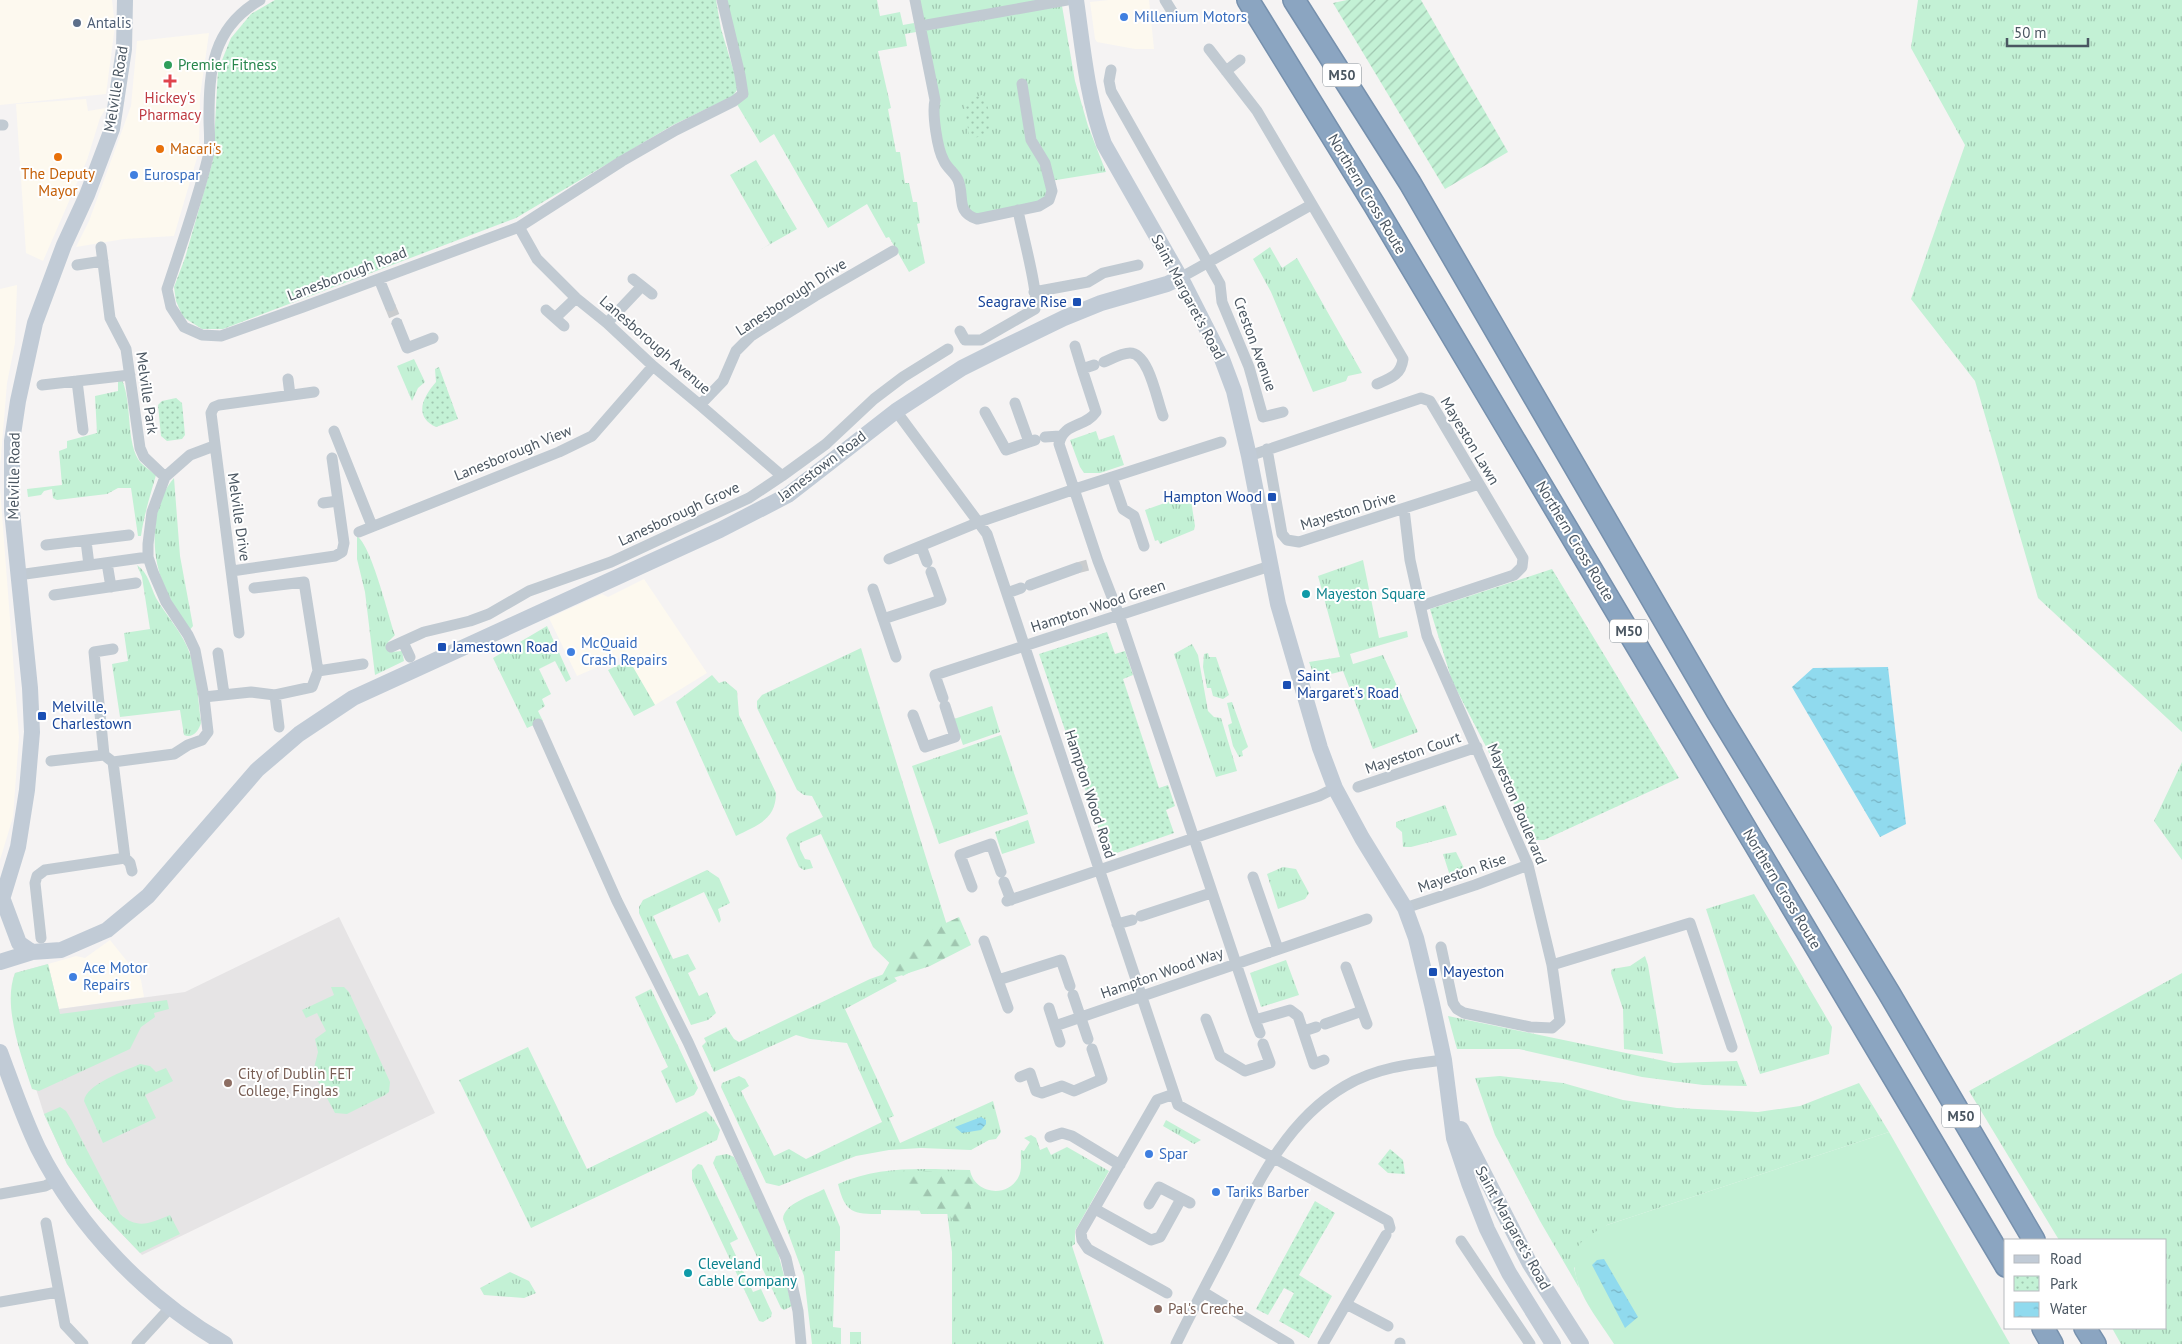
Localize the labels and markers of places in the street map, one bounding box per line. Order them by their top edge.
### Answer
place label: Millenium Motors [1134,7,1247,26]
marker: Millenium Motors [1118,11,1130,23]
place label: Antalis [87,13,131,32]
marker: Antalis [71,17,83,29]
place label: Premier Fitness [178,55,277,74]
marker: Premier Fitness [162,59,174,71]
marker: Hickey's Pharmacy [164,75,176,87]
place label: Hickey's Pharmacy [139,88,201,124]
place label: Macari's [170,139,221,158]
marker: Macari's [154,143,166,155]
marker: The Deputy Mayor [52,151,64,163]
place label: The Deputy Mayor [21,164,95,200]
place label: Eurospar [144,165,200,184]
marker: Eurospar [128,169,140,181]
place label: Seagrave Rise [978,292,1067,311]
marker: Seagrave Rise [1071,296,1083,308]
place label: Hampton Wood [1163,487,1262,506]
marker: Hampton Wood [1266,491,1278,503]
place label: Mayeston Square [1316,584,1426,603]
marker: Mayeston Square [1300,588,1312,600]
place label: McQuaid Crash Repairs [581,633,667,669]
place label: Jamestown Road [451,637,558,656]
marker: Jamestown Road [436,641,448,653]
marker: McQuaid Crash Repairs [565,646,577,658]
place label: Saint Margaret's Road [1297,666,1399,702]
marker: Saint Margaret's Road [1281,679,1293,691]
place label: Melville, Charlestown [52,697,132,733]
marker: Melville, Charlestown [36,710,48,722]
place label: Ace Motor Repairs [83,958,148,994]
place label: Mayeston [1443,962,1504,981]
marker: Mayeston [1427,966,1439,978]
marker: Ace Motor Repairs [67,971,79,983]
place label: City of Dublin FET College, Finglas [238,1064,354,1100]
marker: City of Dublin FET College, Finglas [222,1077,234,1089]
place label: Spar [1159,1144,1188,1163]
marker: Spar [1143,1148,1155,1160]
place label: Tariks Barber [1226,1182,1309,1201]
marker: Tariks Barber [1210,1186,1222,1198]
place label: Cleveland Cable Company [698,1254,797,1290]
marker: Cleveland Cable Company [682,1267,694,1279]
place label: Pal's Creche [1168,1299,1244,1318]
marker: Pal's Creche [1152,1303,1164,1315]

